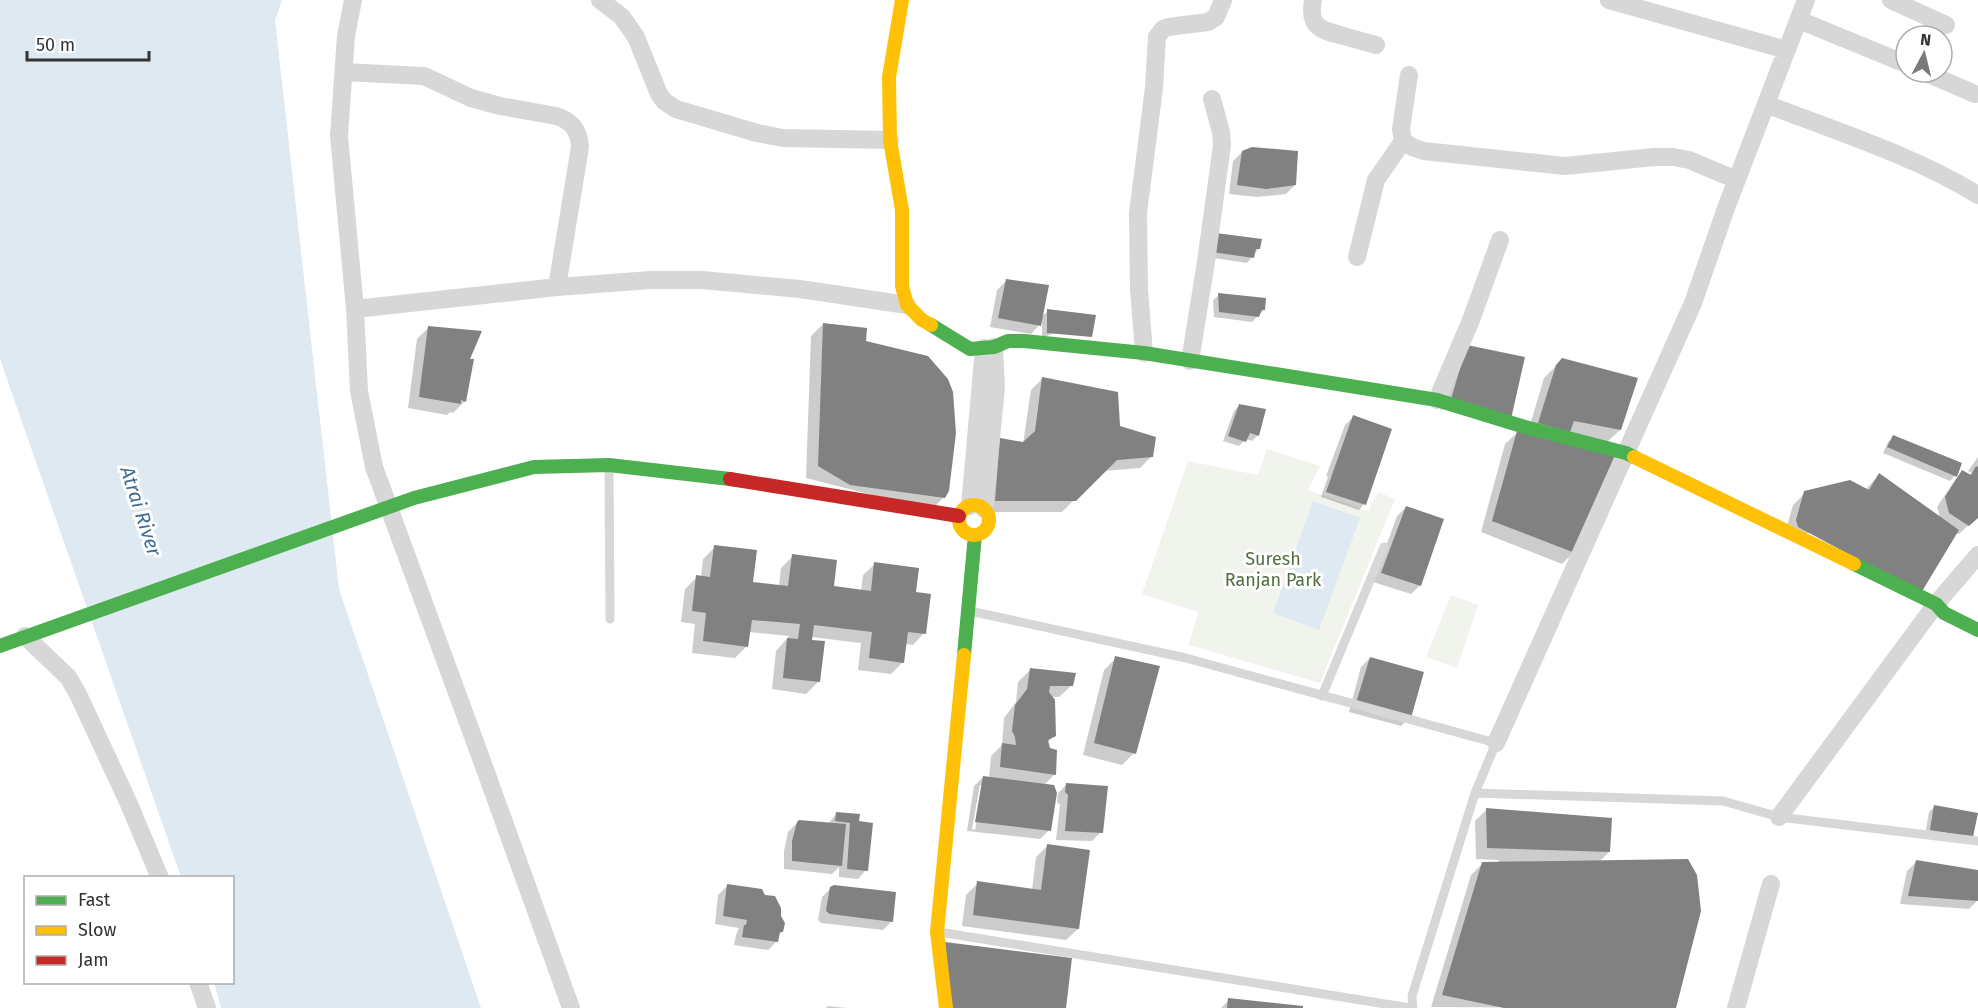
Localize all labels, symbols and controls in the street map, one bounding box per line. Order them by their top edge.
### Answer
scale bar [27,24,148,62]
north arrow [1894,24,1954,84]
text: N [1919,30,1932,50]
text: 50 m [36,34,75,56]
water label: Atrai River [115,462,167,560]
park label: Suresh Ranjan Park [1225,548,1322,591]
legend [24,876,234,984]
text: Fast [78,889,111,911]
text: Slow [78,919,117,941]
text: Jam [78,949,109,971]

